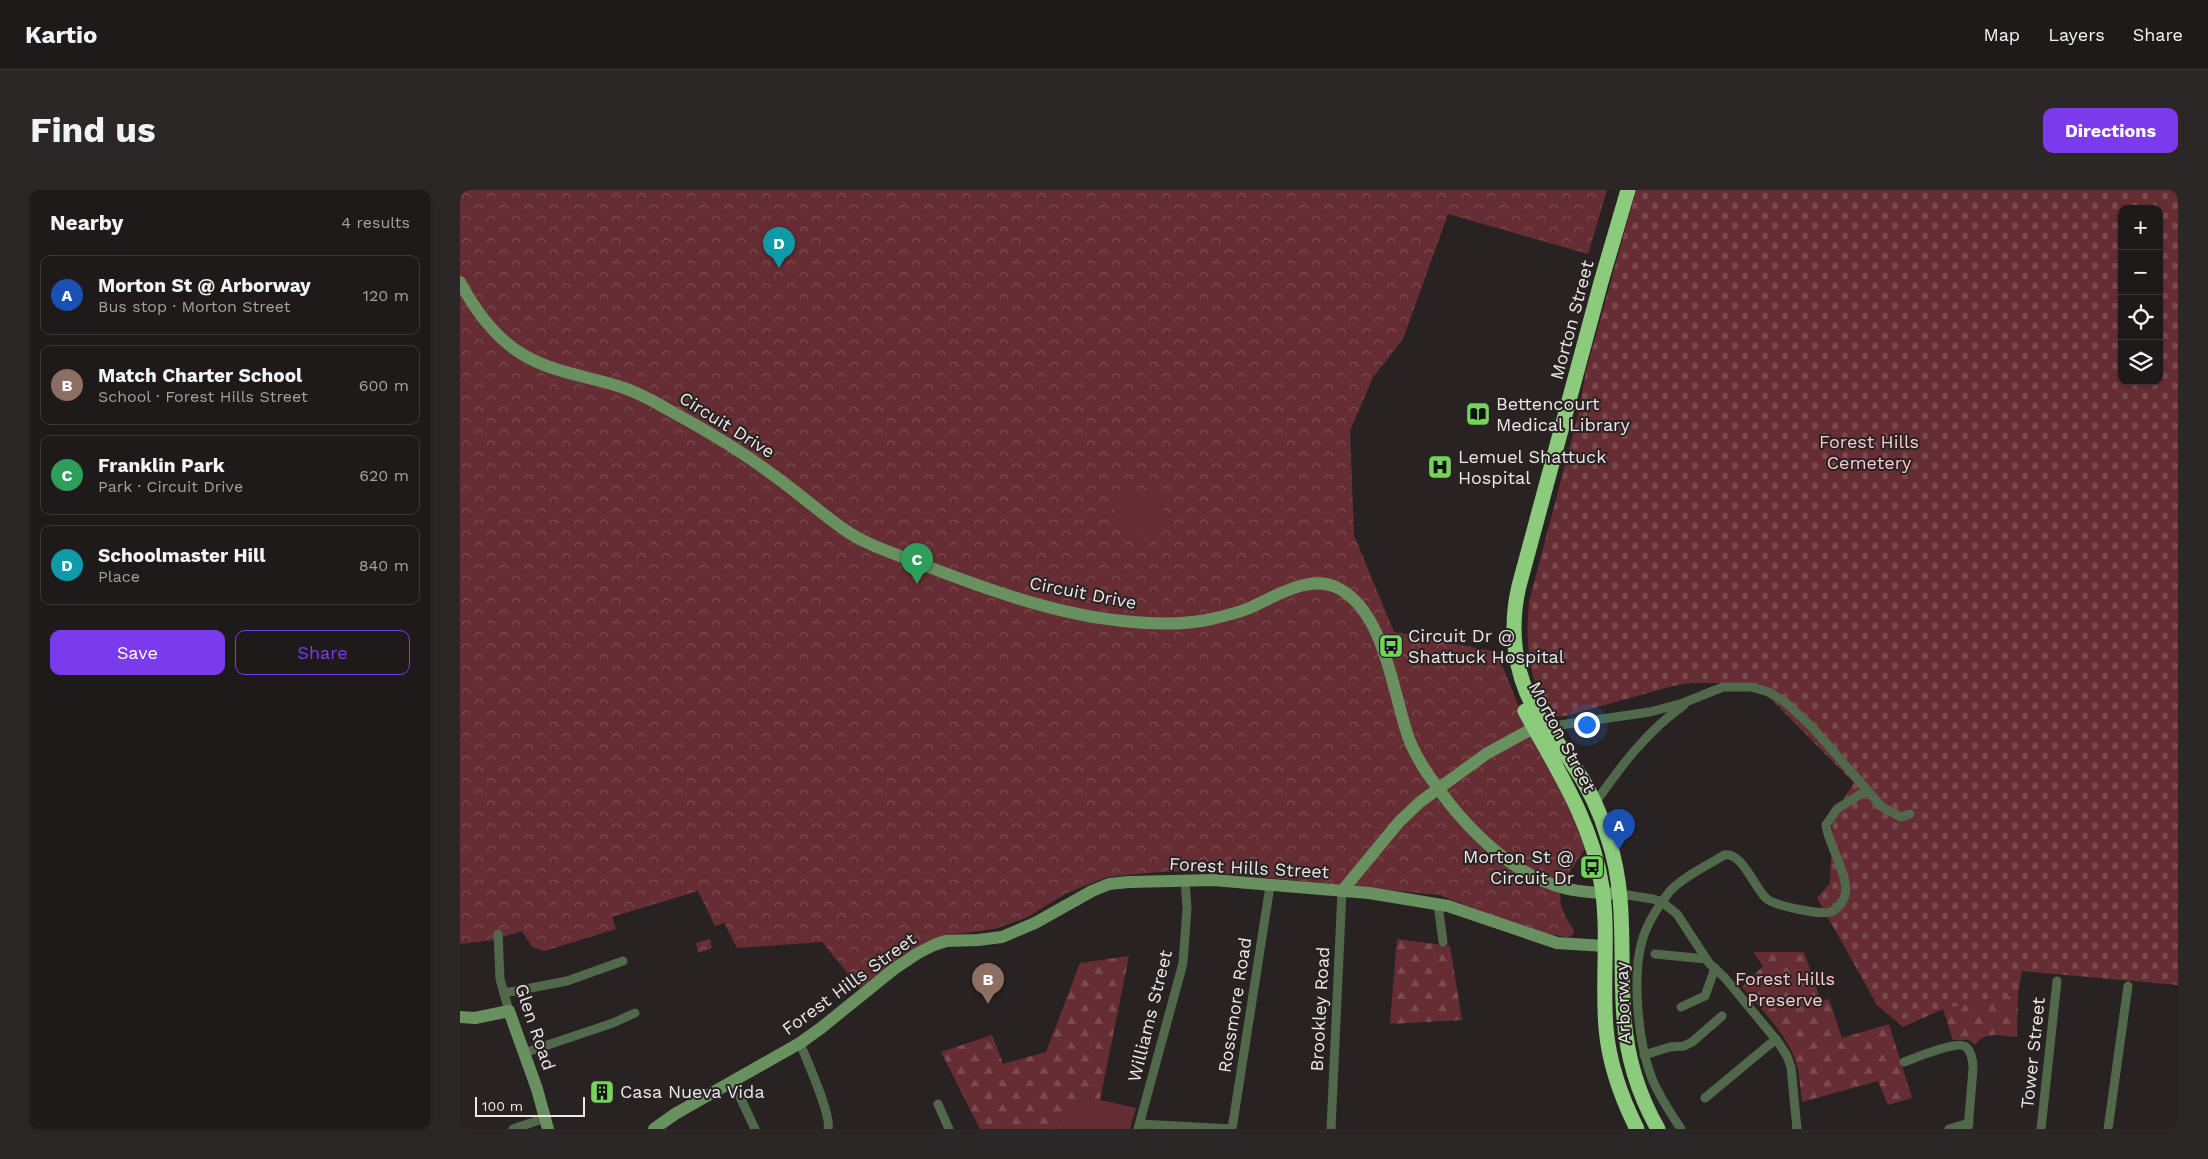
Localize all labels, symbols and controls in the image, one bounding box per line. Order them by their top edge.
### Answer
text: Kartio [25,21,97,49]
text: Map [1983,24,2020,45]
text: Layers [2048,24,2105,45]
text: Share [2133,24,2183,45]
button: Directions [2043,108,2178,153]
text: Find us [30,109,156,151]
map controls [2118,205,2163,385]
button: + [2118,205,2163,250]
text: Nearby [50,210,123,235]
text: 4 results [341,213,410,232]
pin: D [763,227,795,268]
button: − [2118,250,2163,295]
street label: Morton Street [1546,257,1598,382]
text: Morton St @ Arborway [98,274,311,297]
text: A [62,286,72,305]
text: 120 m [363,286,409,305]
button: locate [2118,295,2163,340]
text: Bus stop · Morton Street [98,297,291,316]
button: layers [2118,340,2163,385]
text: Match Charter School [98,364,302,387]
text: B [62,376,72,395]
text: 600 m [359,376,409,395]
text: School · Forest Hills Street [98,387,308,406]
street label: Circuit Drive [676,387,779,462]
place label: Bettencourt Medical Library [1496,393,1630,435]
library icon: Bettencourt Medical Library [1465,401,1491,427]
park label: Forest Hills Cemetery [1819,431,1919,473]
place label: Lemuel Shattuck Hospital [1458,446,1606,488]
text: Franklin Park [98,454,225,477]
hospital icon: Lemuel Shattuck Hospital [1427,454,1453,480]
text: C [62,466,72,485]
text: 620 m [359,466,409,485]
text: Park · Circuit Drive [98,477,243,496]
pin: C [901,543,933,584]
text: Schoolmaster Hill [98,544,265,567]
text: D [61,556,73,575]
text: 840 m [359,556,409,575]
text: Place [98,567,140,586]
street label: Circuit Drive [1028,572,1138,613]
place label: Circuit Dr @ Shattuck Hospital [1408,625,1565,667]
button: Save [50,630,225,675]
button: Share [235,630,410,675]
bus stop icon: Circuit Dr @ Shattuck Hospital [1378,633,1404,659]
street label: Morton Street [1524,678,1601,796]
your location [1574,712,1600,738]
pin: A [1603,809,1635,850]
place label: Morton St @ Circuit Dr [1463,846,1574,888]
street label: Forest Hills Street [1168,853,1330,882]
bus stop icon: Morton St @ Circuit Dr [1579,854,1605,880]
street label: Forest Hills Street [778,928,920,1039]
street label: Rossmore Road [1213,936,1256,1074]
street label: Brookley Road [1306,946,1333,1072]
street label: Williams Street [1123,947,1176,1084]
street label: Arborway [1611,961,1634,1045]
pin: B [972,963,1004,1004]
park label: Forest Hills Preserve [1735,968,1835,1010]
street label: Glen Road [511,981,560,1073]
street label: Tower Street [2016,996,2049,1110]
building icon: Casa Nueva Vida [589,1079,615,1105]
place label: Casa Nueva Vida [620,1081,765,1102]
scale bar [475,1094,585,1117]
text: 100 m [482,1098,523,1114]

